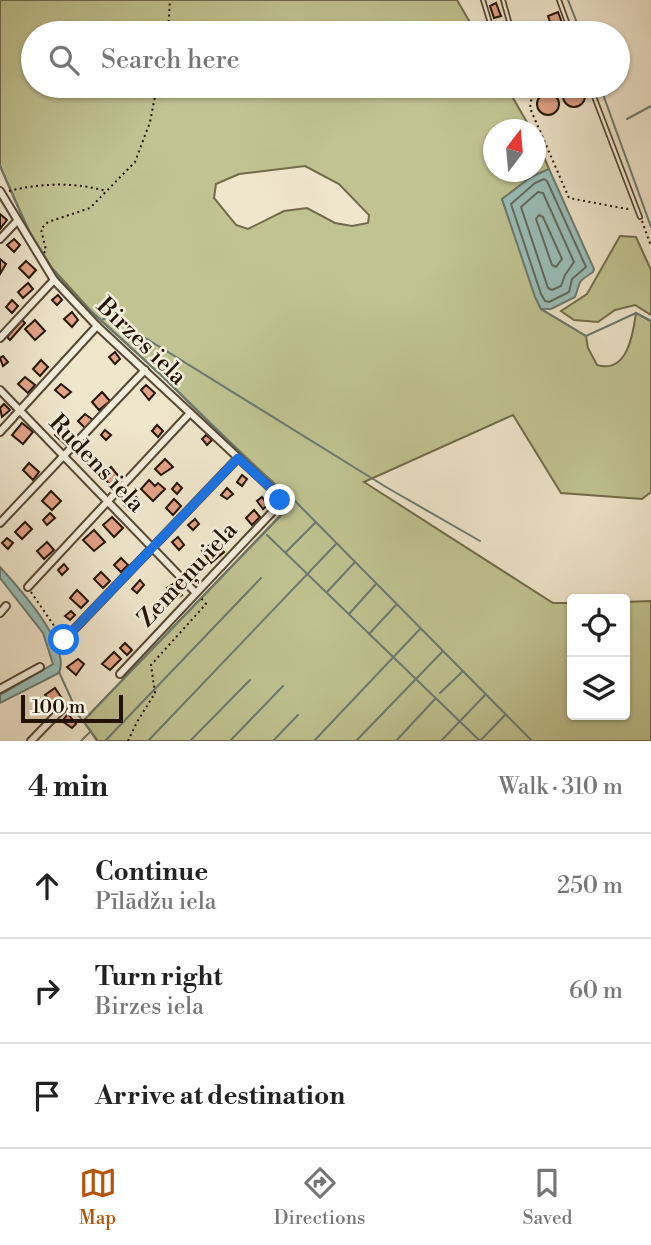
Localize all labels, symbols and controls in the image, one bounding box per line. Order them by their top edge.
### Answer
search box [21,21,630,98]
icon: search [45,41,83,79]
text: Search here [101,44,240,76]
north arrow [483,119,546,182]
street label: Birzes iela [89,291,193,393]
street label: Rudens iela [42,408,151,520]
route end [264,484,295,515]
street label: Zemeņu iela [131,515,245,634]
map controls [567,594,630,720]
button: locate [567,594,630,657]
route start [48,624,79,655]
button: layers [567,657,630,720]
scale bar [21,692,122,724]
text: 100 m [32,695,85,719]
text: 4 min [28,768,108,806]
text: Walk · 310 m [498,773,623,801]
text: Continue [95,856,208,888]
icon: ahead [28,867,66,905]
text: 250 m [557,872,623,900]
text: Pīlādžu iela [95,888,216,916]
text: Turn right [95,961,223,993]
icon: right [28,972,66,1010]
text: 60 m [569,977,623,1005]
text: Birzes iela [95,993,204,1021]
icon: arrive [28,1077,66,1115]
text: Arrive at destination [95,1080,345,1112]
tab: Map [79,1164,117,1230]
tab: Directions [274,1164,365,1230]
tab: Saved [523,1164,572,1230]

